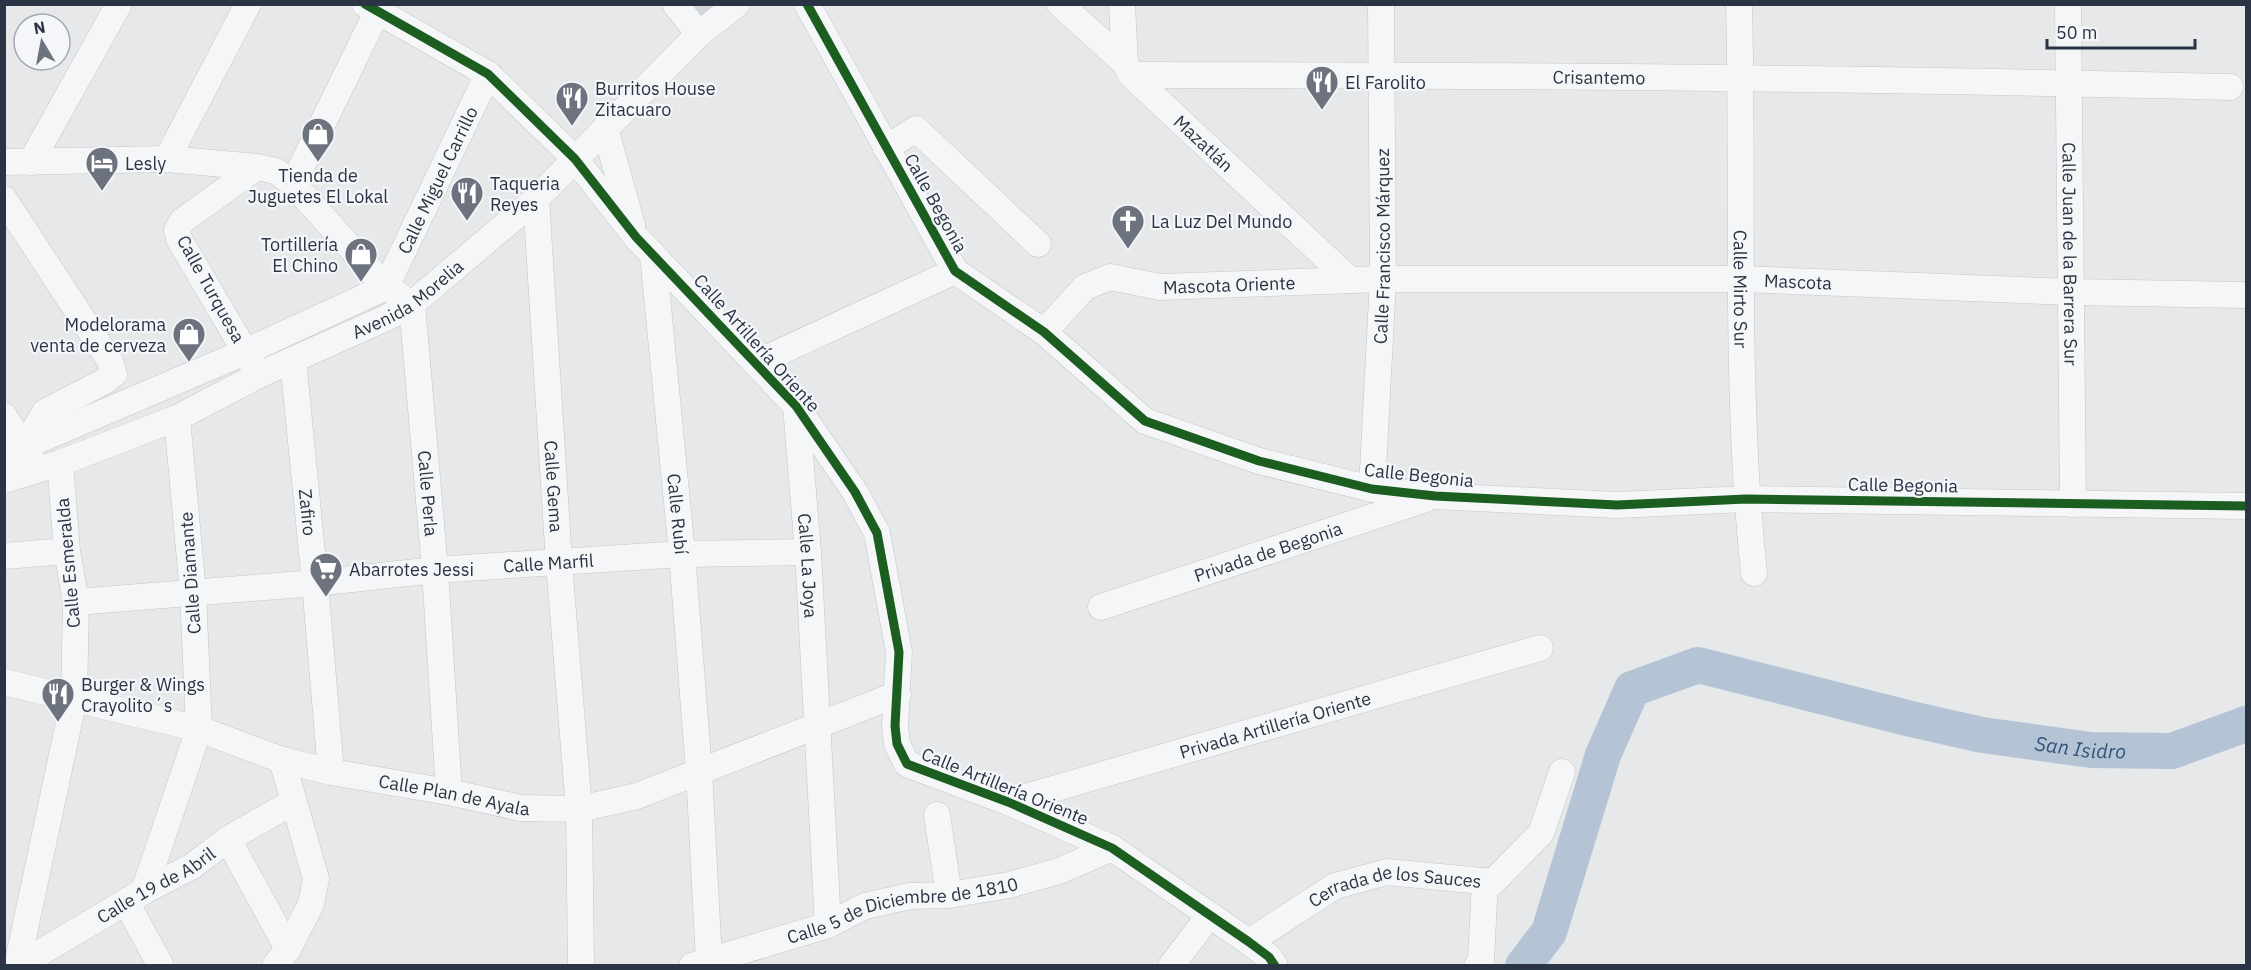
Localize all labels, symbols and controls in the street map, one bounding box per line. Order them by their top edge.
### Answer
north arrow [12,12,72,72]
scale bar [2047,12,2196,50]
text: N [32,16,47,38]
text: 50 m [2056,21,2098,44]
restaurant icon: El Farolito [1304,64,1340,111]
street label: Crisantemo [1552,65,1646,89]
place label: El Farolito [1345,71,1426,94]
place label: Burritos House Zitacuaro [595,77,716,121]
restaurant icon: Burritos House Zitacuaro [554,80,590,127]
street label: Calle Miguel Carrillo [392,102,482,257]
street label: Mazatlán [1169,110,1238,177]
shop icon: Tienda de Juguetes El Lokal [300,116,336,163]
street label: Calle Juan de la Barrera Sur [2058,142,2083,366]
hotel icon: Lesly [84,145,120,192]
street label: Calle Francisco Márquez [1368,148,1395,345]
street label: Calle Begonia [899,149,973,257]
place label: Lesly [125,152,166,175]
place label: Tienda de Juguetes El Lokal [248,164,388,208]
place label: Taqueria Reyes [490,172,560,216]
restaurant icon: Taqueria Reyes [449,175,485,222]
church icon: La Luz Del Mundo [1110,203,1146,250]
place label: La Luz Del Mundo [1151,210,1292,233]
street label: Calle Mirto Sur [1729,230,1753,349]
street label: Calle Turquesa [172,231,250,347]
place label: Tortillería El Chino [261,233,338,277]
shop icon: Tortillería El Chino [343,236,379,283]
street label: Avenida Morelia [348,254,468,343]
street label: Mascota [1764,268,1833,294]
street label: Calle Artillería Oriente [689,269,825,417]
street label: Mascota Oriente [1163,271,1296,298]
place label: Modelorama venta de cerveza [30,313,166,357]
shop icon: Modelorama venta de cerveza [171,316,207,363]
street label: Calle Gema [540,440,569,534]
street label: Calle Perla [413,449,444,538]
street label: Calle Begonia [1363,458,1475,492]
street label: Calle Rubí [663,472,694,556]
street label: Calle Begonia [1848,473,1959,497]
street label: Zafiro [294,488,322,537]
street label: Calle Esmeralda [51,497,85,629]
street label: Calle Diamante [174,511,206,635]
street label: Calle La Joya [793,512,823,619]
street label: Privada de Begonia [1191,516,1345,587]
street label: Calle Marfil [502,548,594,577]
supermarket icon: Abarrotes Jessi [308,551,344,598]
place label: Abarrotes Jessi [349,558,474,581]
place label: Burger & Wings Crayolito´s [81,673,205,717]
restaurant icon: Burger & Wings Crayolito´s [40,676,76,723]
street label: Privada Artillería Oriente [1177,686,1374,763]
water label: San Isidro [2033,729,2126,764]
street label: Calle Artillería Oriente [918,742,1092,830]
street label: Calle Plan de Ayala [377,769,530,820]
street label: Calle 19 de Abril [92,841,220,928]
street label: Cerrada de los Sauces [1304,860,1483,912]
street label: Calle 5 de Diciembre de 1810 [784,872,1021,948]

